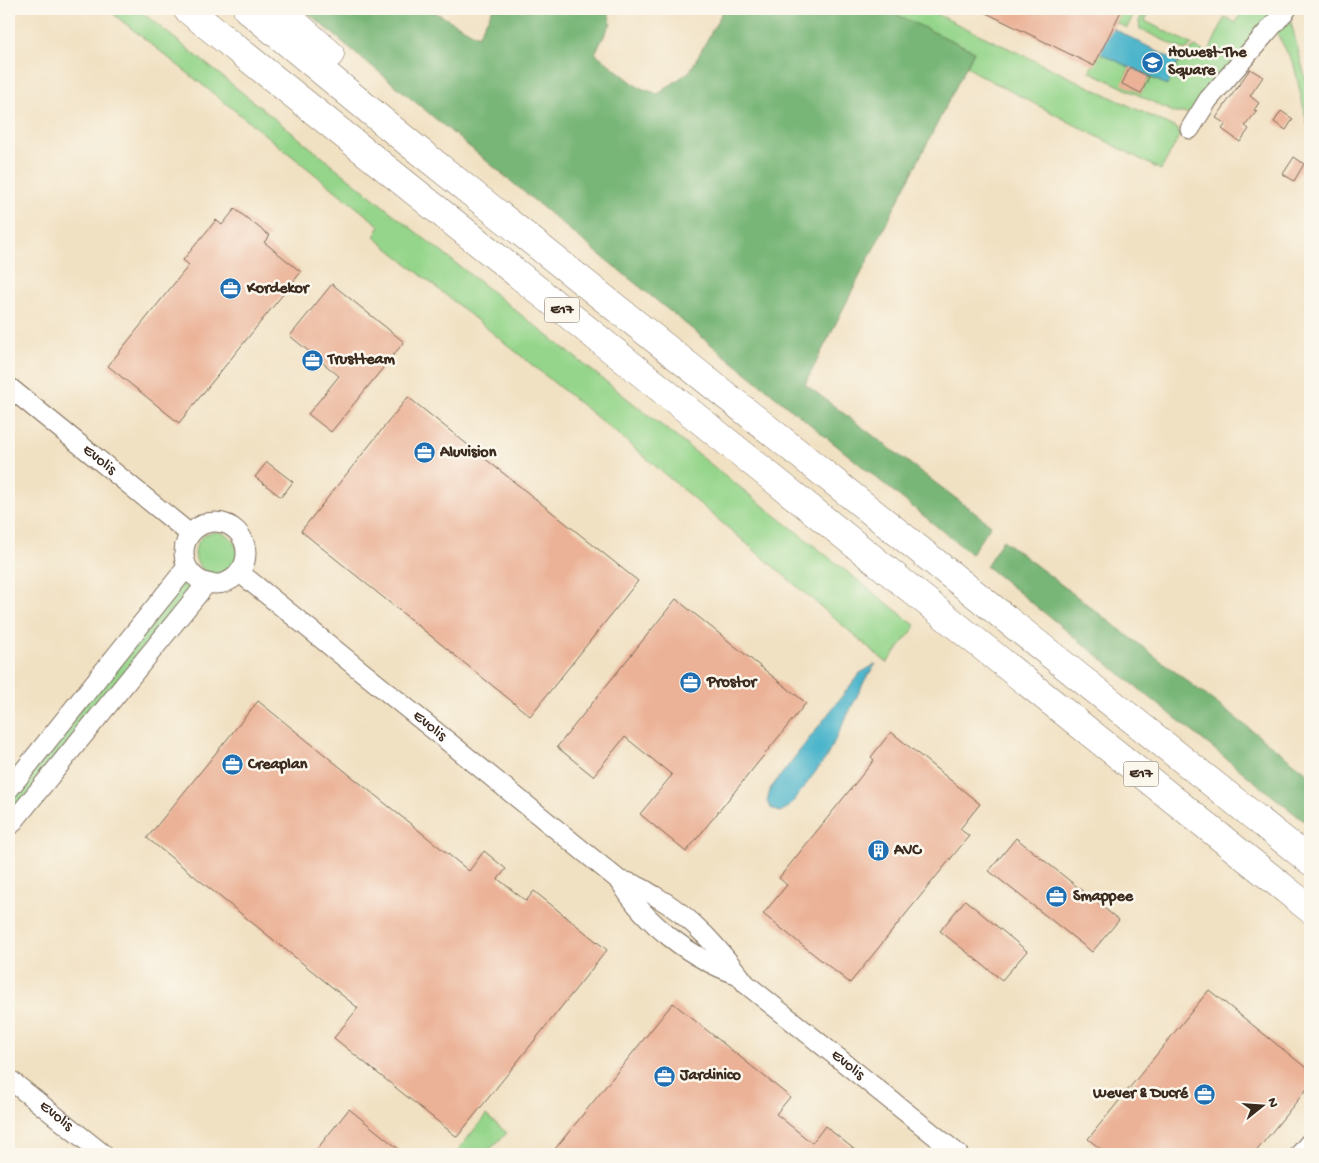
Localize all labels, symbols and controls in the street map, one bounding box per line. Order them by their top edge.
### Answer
place label: Howest-The Square [1168,44,1247,81]
school or university icon: Howest-The Square [1140,50,1164,74]
office icon: Kordekor [219,277,243,301]
place label: Kordekor [246,280,311,299]
road number: E17 [544,298,580,322]
office icon: Trustteam [300,348,324,372]
place label: Trustteam [326,351,395,370]
street label: Evolis [78,441,121,480]
office icon: Aluvision [412,441,436,465]
place label: Aluvision [439,444,497,463]
office icon: Prostor [679,671,703,695]
place label: Prostor [706,674,759,693]
street label: Evolis [408,707,451,746]
office icon: Creaplan [220,753,244,777]
place label: Creaplan [247,756,308,775]
road number: E17 [1124,762,1158,786]
building icon: AVC [866,839,890,863]
place label: AVC [893,842,922,861]
office icon: Smappee [1045,885,1069,909]
place label: Smappee [1073,888,1134,907]
street label: Evolis [827,1046,869,1085]
office icon: Jardinico [652,1064,676,1088]
place label: Jardinico [679,1067,741,1086]
north arrow [1236,1080,1286,1130]
office icon: Wever & Ducré [1192,1082,1216,1106]
place label: Wever & Ducré [1092,1085,1189,1104]
text: N [1263,1096,1282,1110]
street label: Evolis [35,1097,78,1136]

